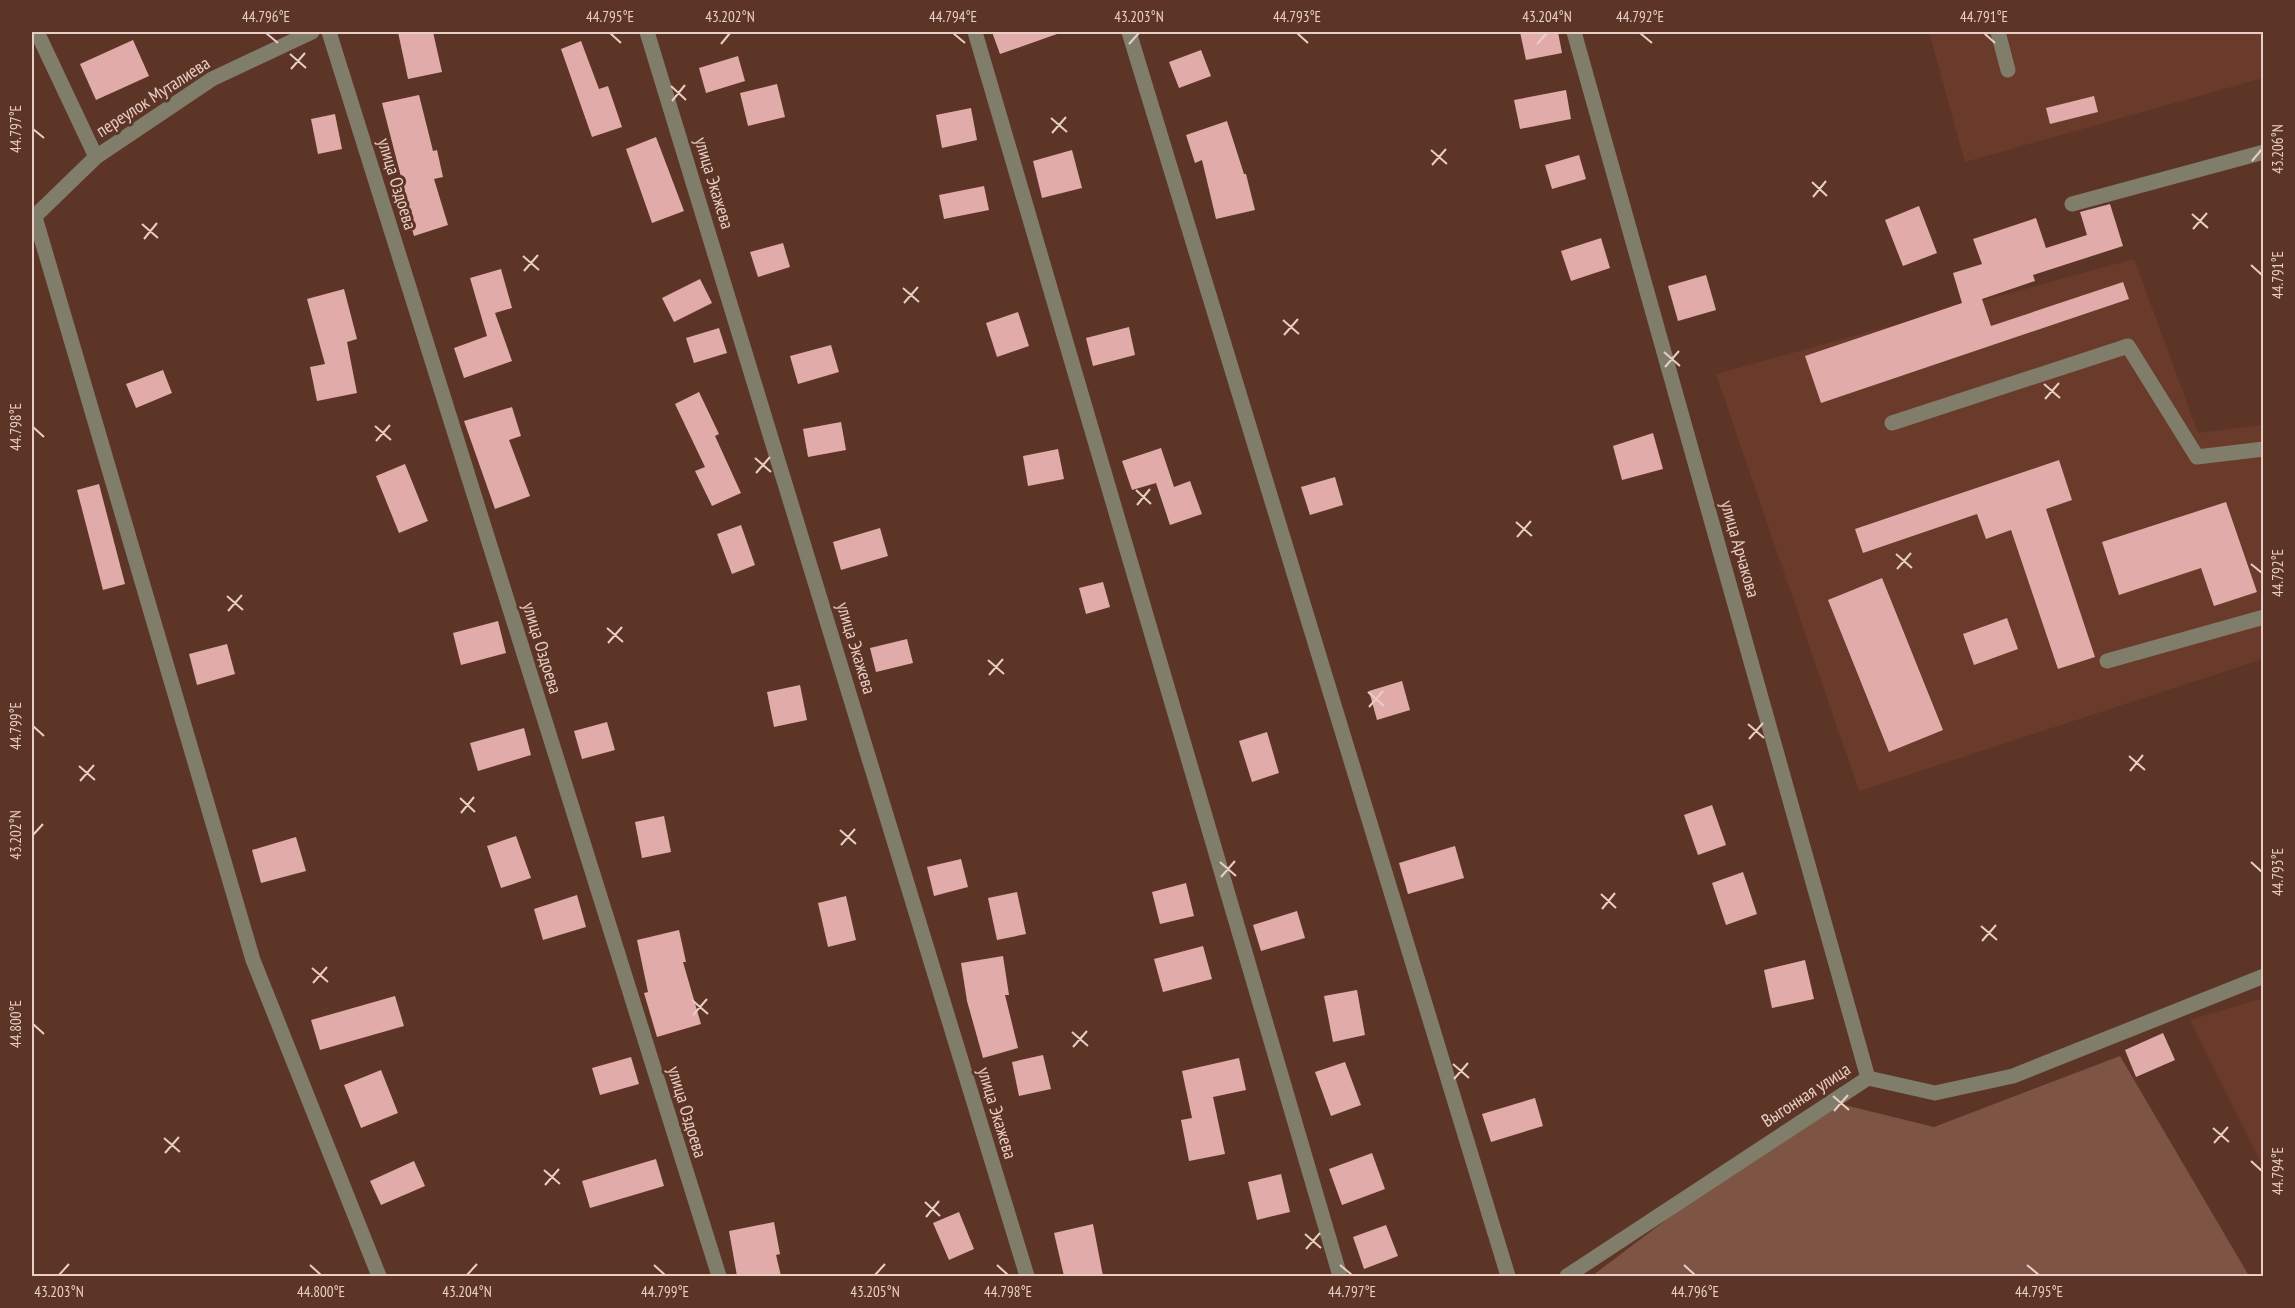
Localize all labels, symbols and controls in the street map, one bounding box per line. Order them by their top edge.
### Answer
text: 44.796°E [242,7,290,26]
text: 44.795°E [586,7,634,26]
text: 43.202°N [705,7,755,26]
text: 44.794°E [929,7,977,26]
text: 43.203°N [1114,7,1164,26]
text: 44.793°E [1273,7,1321,26]
text: 43.204°N [1522,7,1572,26]
text: 44.792°E [1616,7,1664,26]
text: 44.791°E [1960,7,2008,26]
street label: переулок Муталиева [92,51,214,142]
text: 44.797°E [6,105,25,153]
text: 43.206°N [2268,124,2287,174]
street label: улица Экажева [690,134,739,231]
street label: улица Оздоева [373,135,422,232]
text: 44.791°E [2268,251,2287,299]
text: 44.798°E [6,403,25,451]
street label: улица Арчакова [1716,498,1765,600]
text: 44.792°E [2268,549,2287,597]
street label: улица Оздоева [518,599,567,696]
street label: улица Экажева [832,599,881,696]
text: 44.799°E [6,702,25,750]
text: 43.202°N [6,810,25,860]
text: 44.793°E [2268,848,2287,896]
text: 44.800°E [6,1000,25,1048]
street label: Выгонная улица [1757,1057,1855,1132]
street label: улица Оздоева [663,1063,712,1160]
street label: улица Экажева [973,1064,1022,1161]
text: 44.794°E [2268,1147,2287,1195]
text: 43.203°N [34,1282,84,1301]
text: 44.800°E [297,1282,345,1301]
text: 43.204°N [442,1282,492,1301]
text: 44.799°E [641,1282,689,1301]
text: 43.205°N [850,1282,900,1301]
text: 44.798°E [984,1282,1032,1301]
text: 44.797°E [1328,1282,1376,1301]
text: 44.796°E [1671,1282,1719,1301]
text: 44.795°E [2015,1282,2063,1301]

